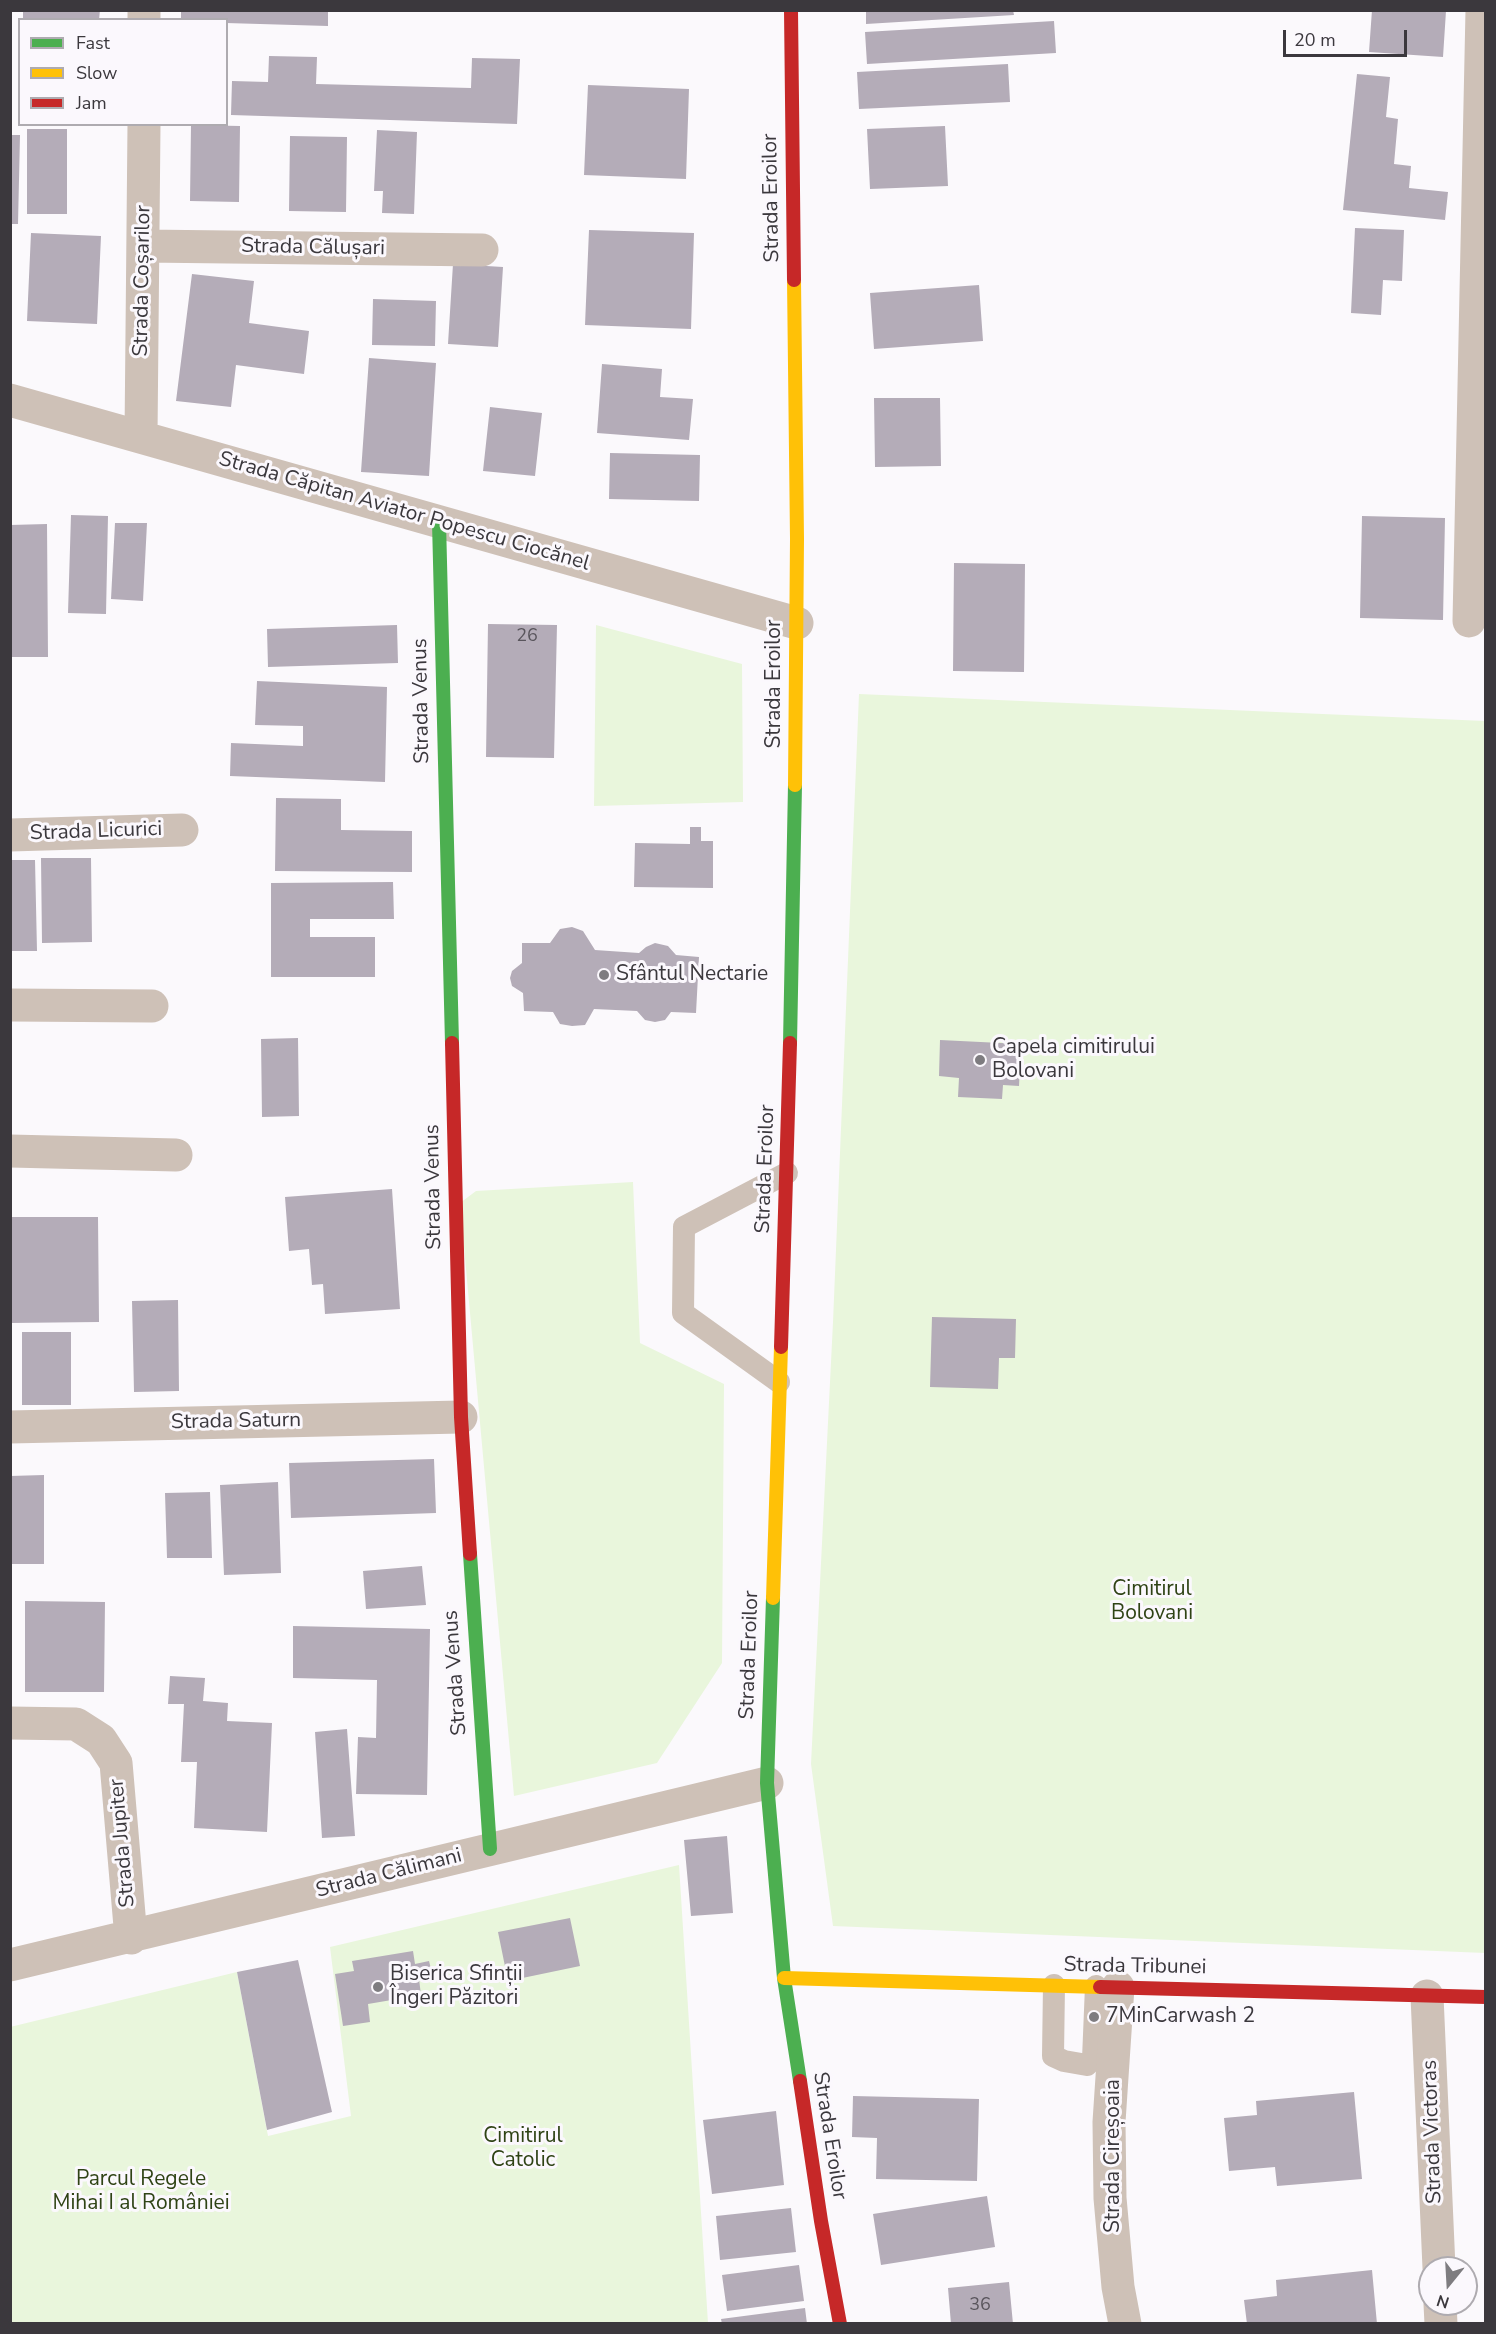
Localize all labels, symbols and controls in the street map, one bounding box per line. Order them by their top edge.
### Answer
legend [18,18,228,126]
scale bar [1286,18,1410,56]
text: 20 m [1294,28,1336,52]
text: Fast [76,31,110,55]
text: Slow [76,61,117,85]
text: Jam [76,91,107,115]
street label: Strada Eroilor [758,133,786,263]
street label: Strada Coșarilor [129,205,157,357]
street label: Strada Călușari [241,234,385,262]
street label: Strada Căpitan Aviator Popescu Ciocănel [216,447,592,577]
street label: Strada Eroilor [762,619,788,749]
house number: 26 [516,626,538,648]
street label: Strada Venus [408,638,436,764]
street label: Strada Licurici [29,817,163,847]
place label: Sfântul Nectarie [616,962,768,988]
marker: Sfântul Nectarie [597,968,611,982]
place label: Capela cimitirului Bolovani [992,1035,1155,1085]
marker: Capela cimitirului Bolovani [973,1053,987,1067]
street label: Strada Eroilor [751,1104,781,1234]
street label: Strada Venus [420,1124,448,1250]
street label: Strada Saturn [171,1408,301,1436]
park label: Cimitirul Bolovani [1111,1577,1193,1627]
street label: Strada Eroilor [735,1590,765,1720]
street label: Strada Venus [439,1609,473,1737]
street label: Strada Jupiter [105,1778,141,1908]
street label: Strada Călimani [313,1844,465,1904]
street label: Strada Tribunei [1063,1953,1207,1981]
place label: Biserica Sfinții Îngeri Păzitori [390,1962,523,2012]
marker: Biserica Sfinții Îngeri Păzitori [371,1980,385,1994]
place label: 7MinCarwash 2 [1106,2004,1255,2030]
marker: 7MinCarwash 2 [1087,2010,1101,2024]
street label: Strada Victoras [1418,2060,1448,2204]
street label: Strada Eroilor [806,2070,852,2202]
street label: Strada Cireșoaia [1101,2079,1127,2233]
park label: Cimitirul Catolic [483,2124,563,2174]
park label: Parcul Regele Mihai I al României [52,2167,230,2217]
north arrow [1418,2256,1478,2316]
text: N [1434,2289,1452,2314]
house number: 36 [969,2295,991,2317]

